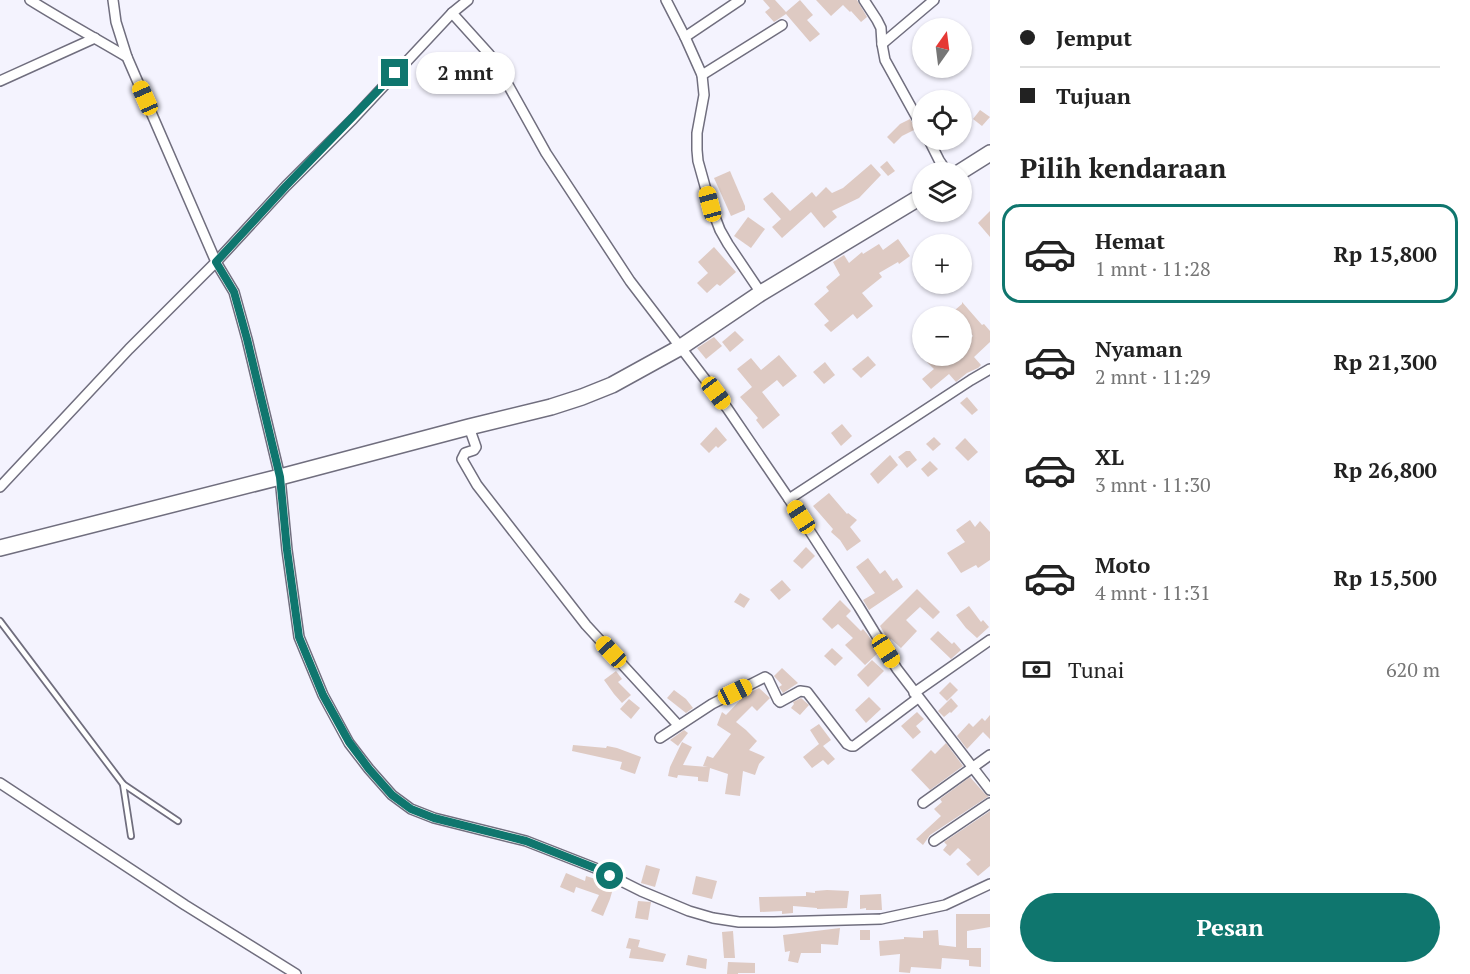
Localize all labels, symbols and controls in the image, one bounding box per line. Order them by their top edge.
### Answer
north arrow [912,18,972,78]
map controls [912,18,972,366]
text: Jemput [1056,23,1132,52]
callout: 2 mnt [416,52,515,94]
route end [381,59,408,86]
text: 2 mnt [437,59,494,86]
car [129,78,161,118]
text: Tujuan [1056,81,1131,110]
button: locate [912,90,972,150]
text: Pilih kendaraan [1020,150,1226,186]
button: layers [912,162,972,222]
car [697,184,723,224]
text: Hemat [1095,226,1165,255]
icon: car [1023,227,1077,281]
button: + [912,234,972,294]
text: Rp 15,800 [1333,239,1437,268]
text: 1 mnt · 11:28 [1095,255,1211,282]
button: − [912,306,972,366]
text: Nyaman [1095,334,1182,363]
icon: car [1023,335,1077,389]
text: Rp 21,300 [1333,347,1437,376]
text: 2 mnt · 11:29 [1095,363,1211,390]
car [698,373,734,413]
text: XL [1095,442,1124,471]
icon: car [1023,443,1077,497]
text: Rp 26,800 [1333,455,1437,484]
text: 3 mnt · 11:30 [1095,471,1211,498]
car [784,497,818,537]
text: Moto [1095,550,1150,579]
icon: car [1023,551,1077,605]
text: Rp 15,500 [1333,563,1437,592]
text: 4 mnt · 11:31 [1095,579,1211,606]
car [869,631,903,671]
car [592,633,630,671]
icon: cash [1020,653,1053,686]
text: Tunai [1068,655,1124,684]
text: 620 m [1386,656,1440,683]
car [715,676,755,708]
route start [596,862,623,889]
button: Pesan [1020,893,1440,962]

